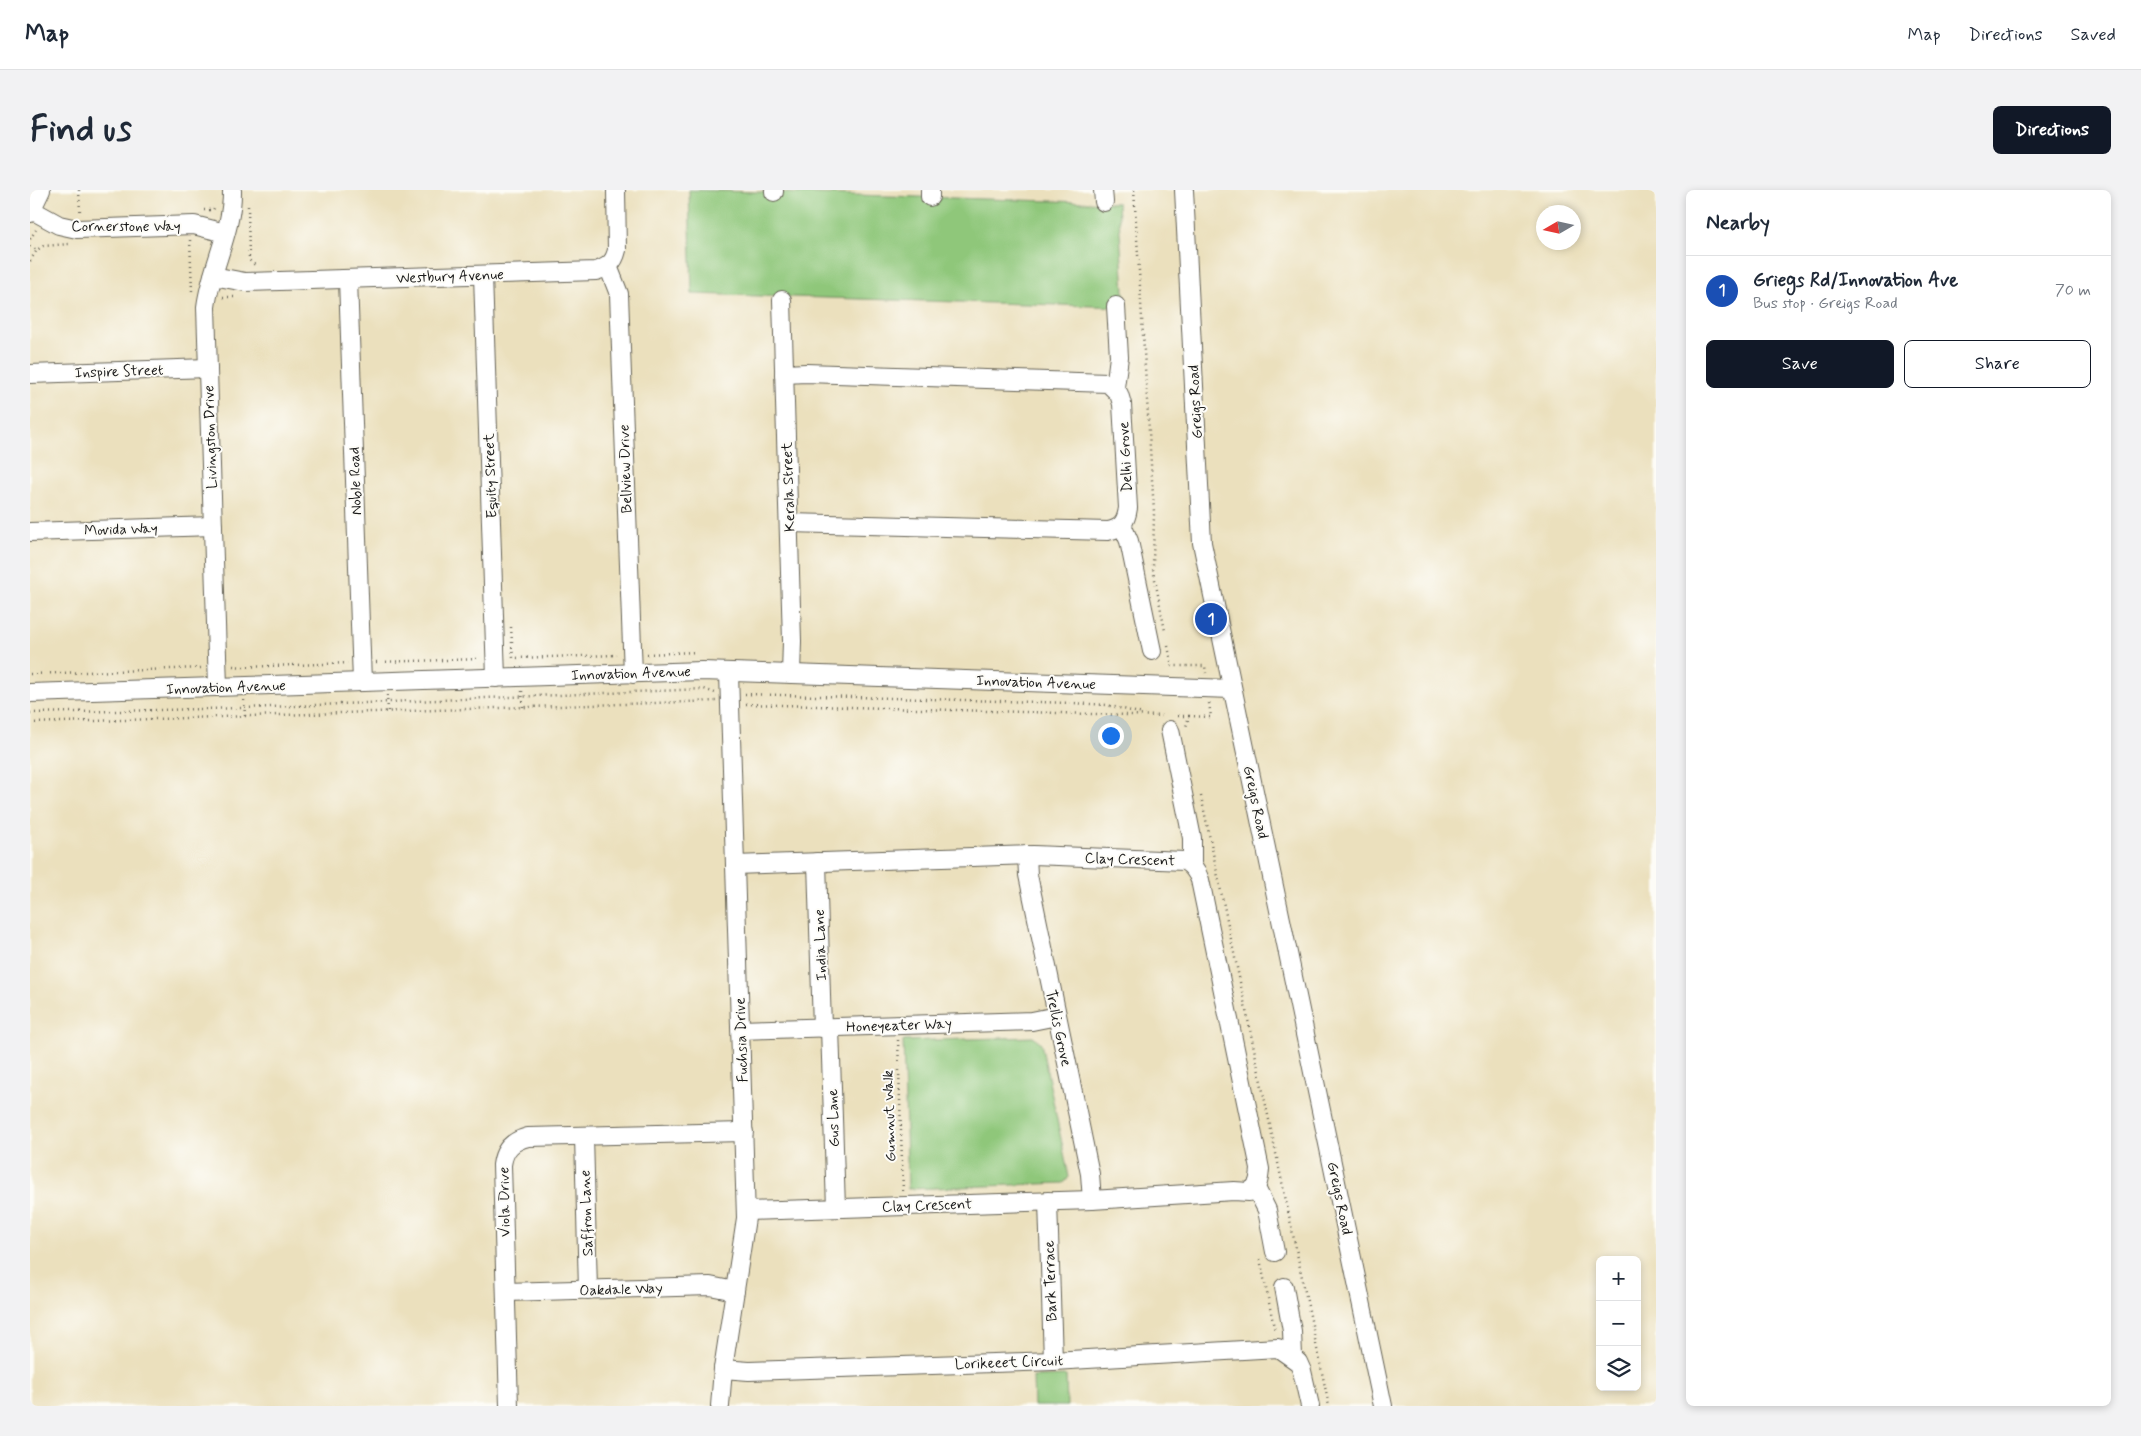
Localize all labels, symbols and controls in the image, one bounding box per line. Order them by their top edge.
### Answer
text: Map [25,19,69,50]
text: Map [1908,23,1941,47]
text: Directions [1969,23,2043,47]
text: Saved [2071,23,2116,47]
button: Directions [1993,106,2111,154]
text: Find us [30,107,132,153]
north arrow [1536,205,1581,250]
text: Nearby [1706,209,1770,237]
street label: Cornerstone Way [71,217,181,237]
street label: Westbury Avenue [396,265,504,289]
text: Griegs Rd/Innovation Ave [1753,268,1958,293]
text: 1 [1718,280,1726,301]
text: 70 m [2055,280,2091,301]
text: Bus stop · Greigs Road [1753,293,1898,314]
button: Save [1706,340,1894,388]
button: Share [1904,340,2091,388]
street label: Inspire Street [74,360,164,384]
street label: Greigs Road [1184,364,1208,440]
street label: Livingston Drive [199,385,223,489]
street label: Delhi Grove [1114,421,1138,493]
street label: Bellview Drive [614,424,638,514]
street label: Equity Street [480,433,502,519]
street label: Kerala Street [777,441,801,532]
street label: Noble Road [345,446,367,516]
street label: Movida Way [84,519,158,541]
pin: 1 [1195,600,1227,638]
street label: Innovation Avenue [571,662,692,686]
street label: Innovation Avenue [976,671,1096,695]
street label: Innovation Avenue [166,676,287,700]
your location [1098,723,1124,749]
street label: Greigs Road [1238,764,1273,841]
street label: Clay Crescent [1084,848,1176,872]
street label: India Lane [810,909,832,981]
street label: Trellis Grove [1040,988,1076,1068]
street label: Fuchsia Drive [731,997,753,1083]
street label: Honeyeater Way [846,1014,952,1038]
street label: Gumnut Walk [878,1069,902,1162]
street label: Gus Lane [823,1088,845,1148]
street label: Greigs Road [1322,1160,1357,1237]
street label: Viola Drive [494,1166,516,1237]
street label: Saffron Lane [575,1169,598,1256]
street label: Clay Crescent [881,1194,973,1218]
street label: Bark Terrace [1040,1240,1062,1322]
map controls [1596,1256,1641,1391]
button: + [1596,1256,1641,1301]
street label: Oakdale Way [579,1279,663,1301]
button: − [1596,1301,1641,1346]
button: layers [1596,1346,1641,1391]
street label: Lorikeeet Circuit [955,1351,1064,1375]

